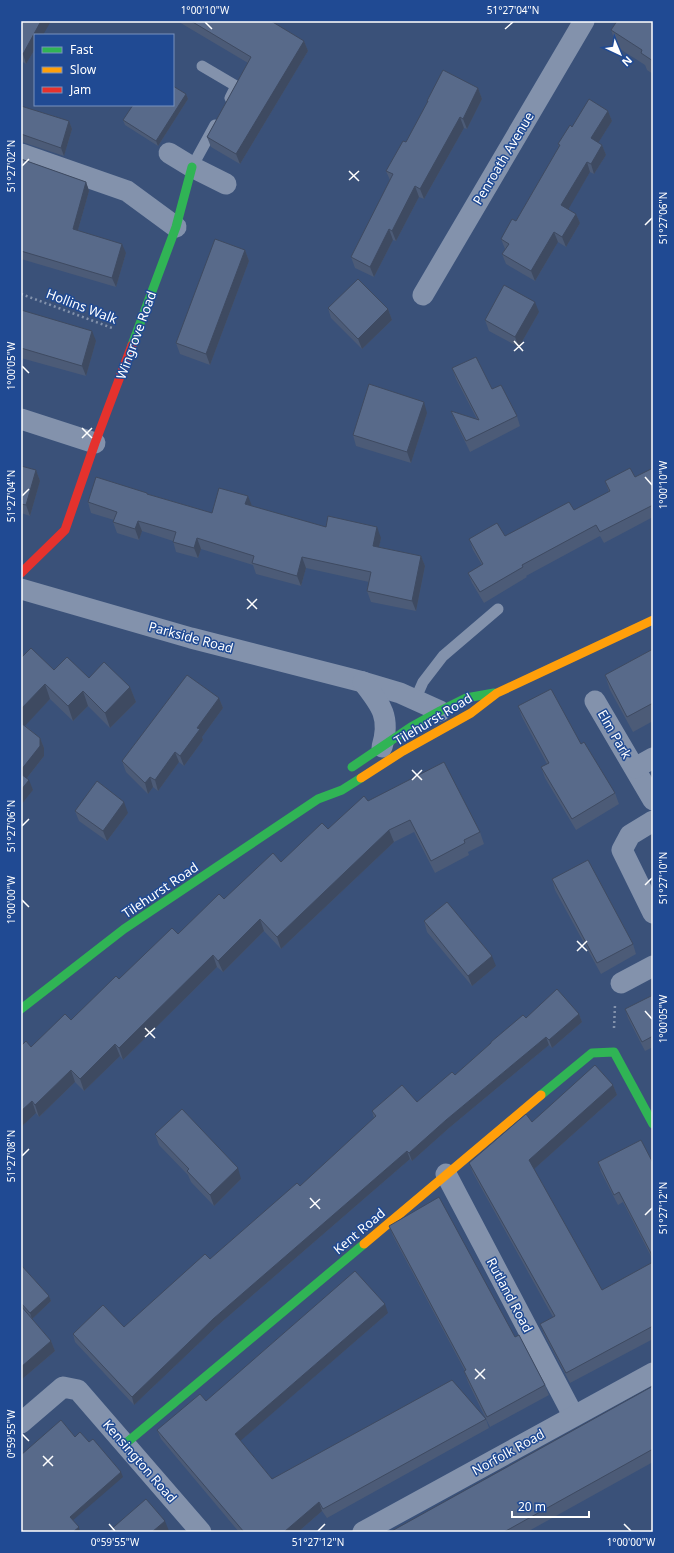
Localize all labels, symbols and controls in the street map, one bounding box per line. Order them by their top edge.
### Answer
text: 1°00'10"W [181,3,230,17]
text: 51°27'04"N [487,3,539,17]
legend [34,34,174,106]
north arrow [600,34,640,74]
text: Fast [70,41,94,58]
text: N [619,53,636,70]
text: Slow [70,61,97,78]
text: Jam [69,81,91,98]
street label: Penroath Avenue [468,108,538,208]
text: 51°27'02"N [4,140,18,192]
text: 51°27'06"N [656,192,670,244]
street label: Hollins Walk [44,284,120,328]
street label: Wingrove Road [112,288,160,382]
text: 1°00'05"W [4,341,18,390]
text: 1°00'10"W [656,460,670,509]
text: 51°27'04"N [4,470,18,522]
street label: Parkside Road [147,617,235,657]
street label: Tilehurst Road [391,689,475,749]
street label: Elm Park [594,706,636,762]
text: 51°27'06"N [4,800,18,852]
text: 51°27'10"N [656,852,670,904]
street label: Tilehurst Road [118,858,202,922]
text: 1°00'00"W [4,875,18,924]
text: 1°00'05"W [656,994,670,1043]
text: 51°27'08"N [4,1130,18,1182]
text: 51°27'12"N [656,1182,670,1234]
street label: Kent Road [329,1204,389,1258]
street label: Rutland Road [483,1255,537,1335]
text: 0°59'55"W [4,1409,18,1458]
street label: Kensington Road [99,1416,181,1506]
street label: Norfolk Road [468,1425,548,1479]
scale bar [512,1493,589,1519]
text: 20 m [518,1498,546,1515]
text: 0°59'55"W [91,1535,140,1549]
text: 51°27'12"N [292,1535,344,1549]
text: 1°00'00"W [607,1535,656,1549]

